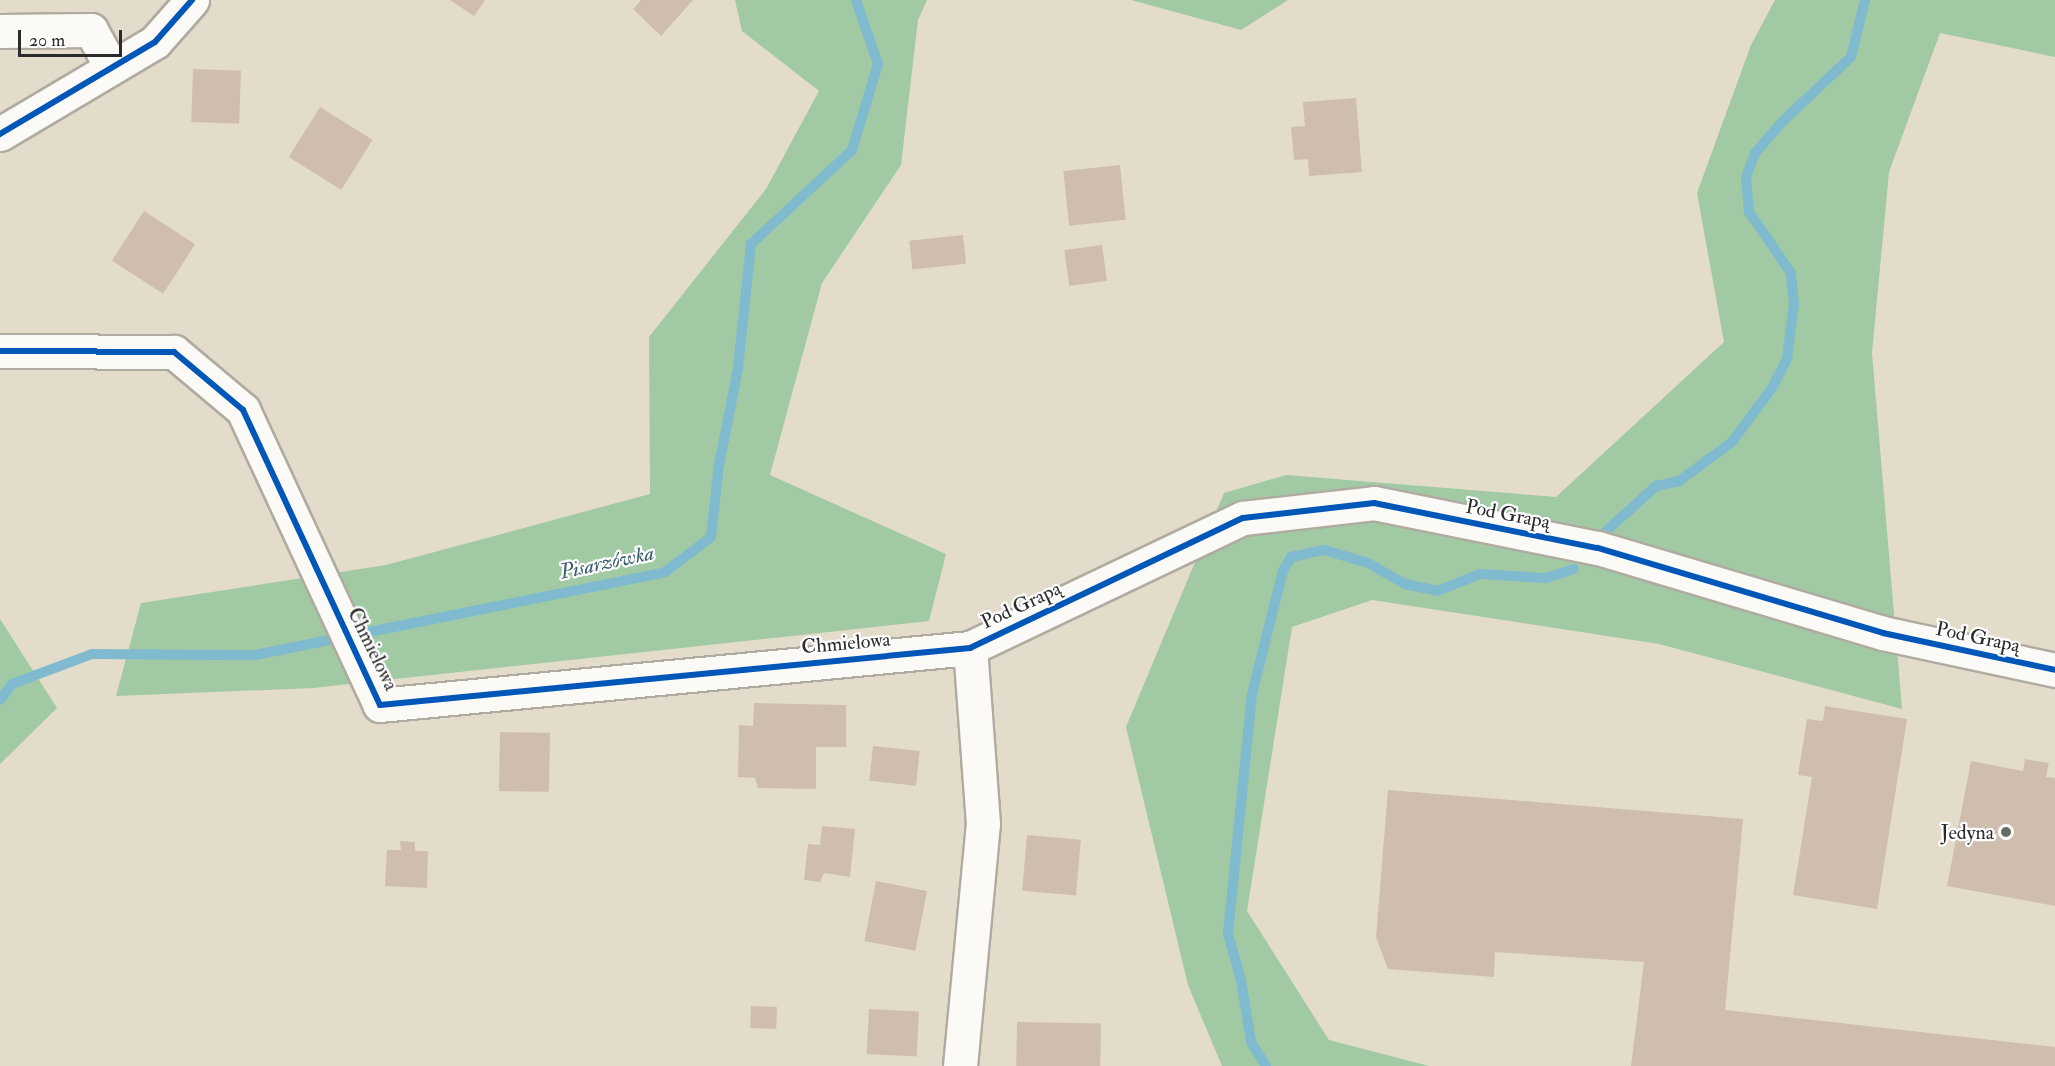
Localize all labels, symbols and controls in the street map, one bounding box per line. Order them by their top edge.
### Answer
scale bar [21,18,124,56]
text: 20 m [29,29,65,52]
street label: Pod Grapą [1464,494,1552,534]
water label: Pisarzówka [558,541,656,585]
street label: Pod Grapą [977,576,1065,634]
street label: Chmielowa [343,604,403,694]
street label: Pod Grapą [1934,616,2022,658]
street label: Chmielowa [800,627,892,659]
place label: Jedyna [1941,820,1994,844]
marker: Jedyna [1999,825,2013,839]

